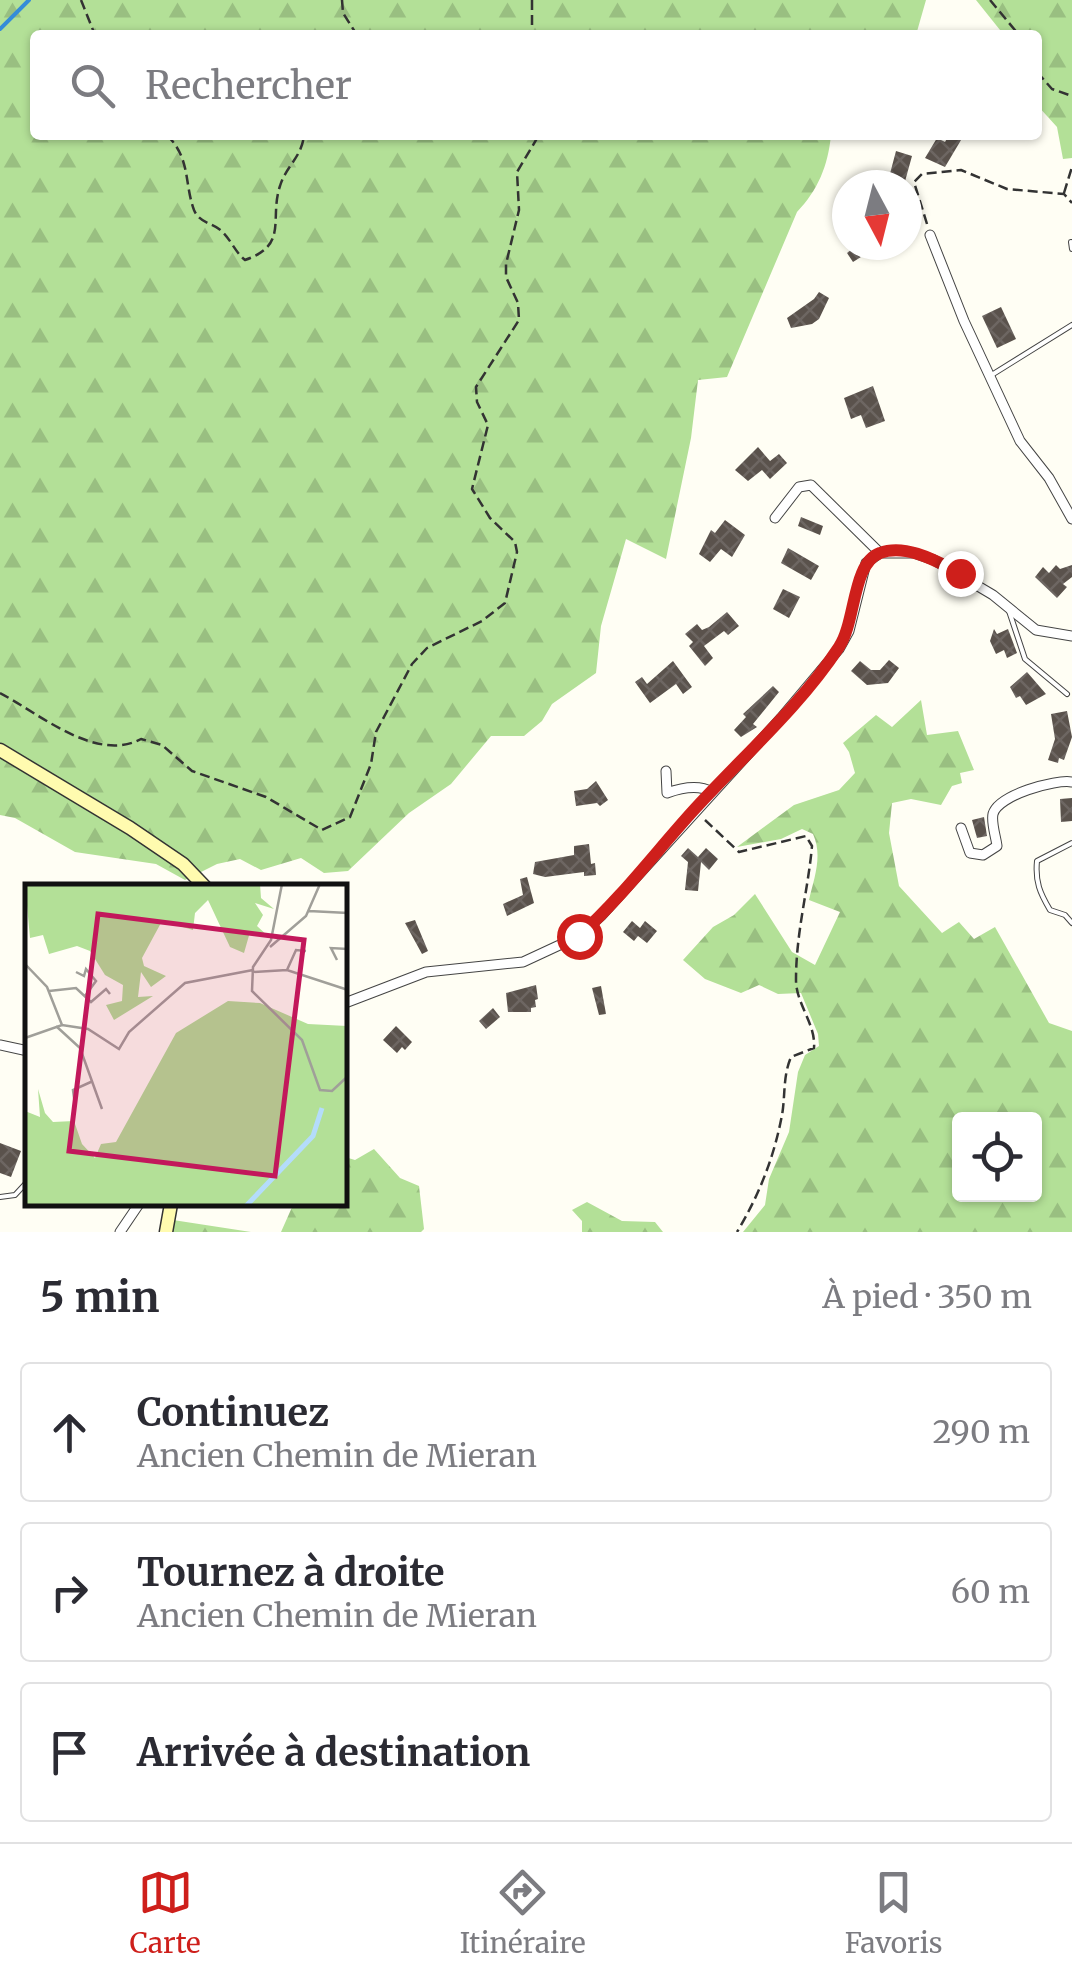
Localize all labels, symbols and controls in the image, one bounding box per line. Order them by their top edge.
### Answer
search box [30,30,1042,140]
icon: search [65,58,120,113]
text: Rechercher [145,62,352,109]
north arrow [832,170,922,260]
route end [938,551,984,597]
inset map [25,884,348,1207]
route start [557,914,603,960]
map controls [952,1112,1042,1202]
button: locate [952,1112,1042,1202]
text: 5 min [40,1271,159,1323]
text: À pied · 350 m [822,1277,1032,1317]
text: Continuez [137,1389,329,1436]
icon: ahead [42,1405,97,1460]
text: 290 m [932,1412,1030,1452]
text: Ancien Chemin de Mieran [137,1436,537,1476]
text: Tournez à droite [137,1549,445,1596]
icon: right [42,1565,97,1620]
text: 60 m [951,1572,1030,1612]
text: Ancien Chemin de Mieran [137,1596,537,1636]
icon: arrive [42,1725,97,1780]
text: Arrivée à destination [137,1729,530,1776]
tab: Carte [130,1865,201,1961]
tab: Itinéraire [460,1865,586,1961]
tab: Favoris [845,1865,942,1961]

